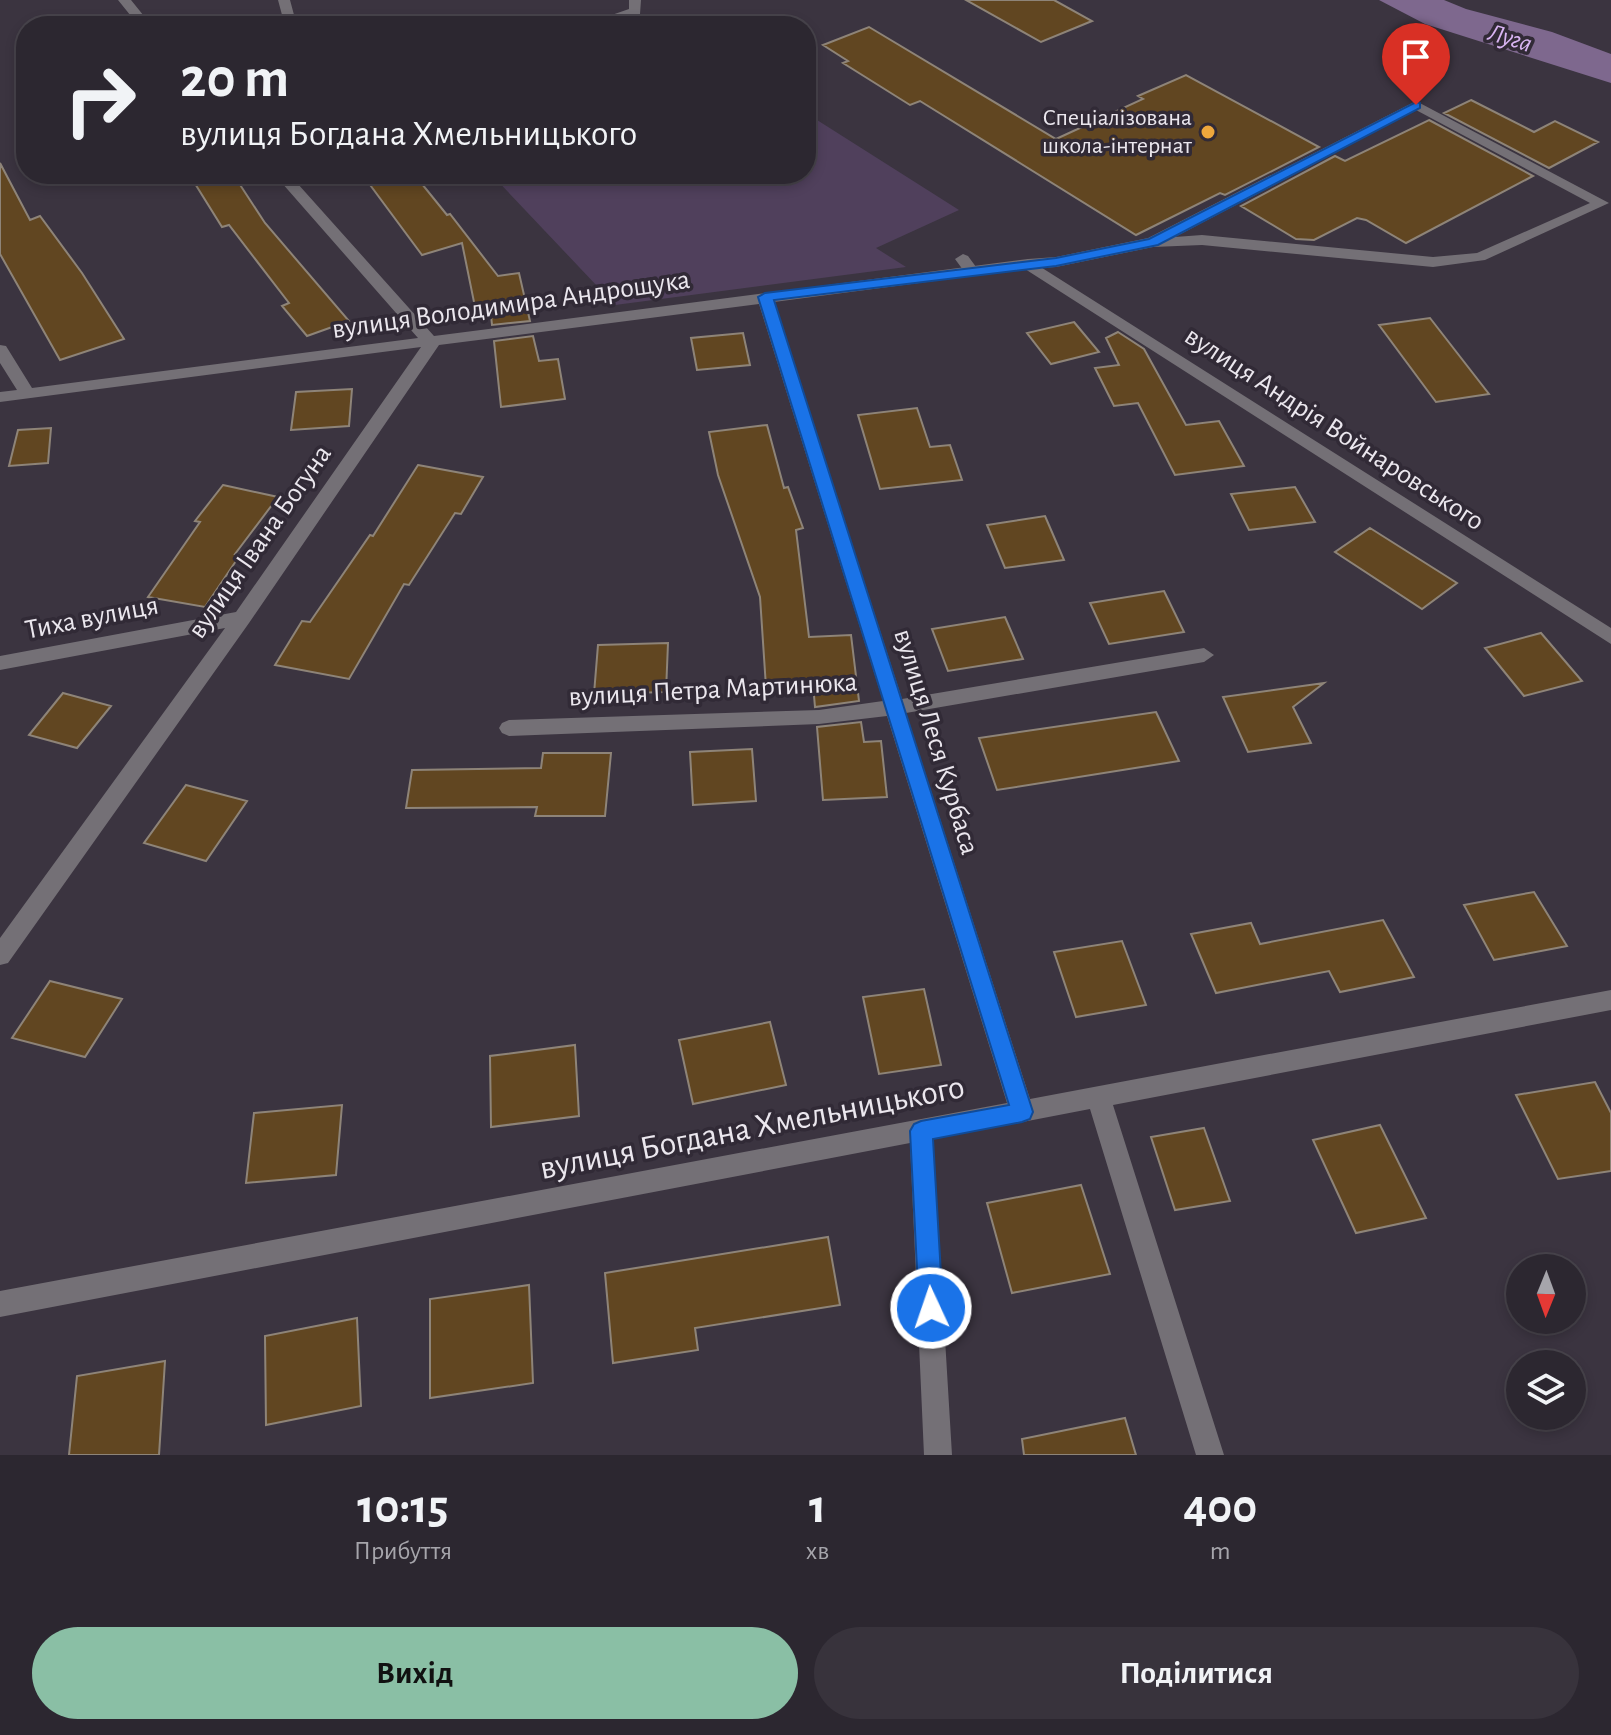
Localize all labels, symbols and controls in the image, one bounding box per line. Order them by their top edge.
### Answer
water label: Луга [1484,19,1535,57]
pin [1382,23,1450,105]
icon: arrive [1394,35,1438,79]
icon: right [48,48,152,152]
text: 20 m [180,51,289,107]
place label: Спеціалізована школа-інтернат [1042,106,1192,158]
text: вулиця Богдана Хмельницького [180,116,637,152]
marker: Спеціалізована школа-інтернат [1199,123,1217,141]
street label: вулиця Володимира Андрощука [330,266,692,344]
street label: вулиця Андрія Войнаровського [1179,322,1489,536]
street label: вулиця Івана Богуна [183,440,337,644]
street label: Тиха вулиця [23,591,161,645]
street label: вулиця Леся Курбаса [888,626,984,858]
street label: вулиця Петра Мартинюка [568,668,858,712]
street label: вулиця Богдана Хмельницького [537,1070,967,1186]
north arrow [1506,1254,1586,1334]
map controls [1506,1254,1586,1430]
position arrow [889,1266,973,1350]
button: layers [1506,1350,1586,1430]
text: 10:15 [357,1484,449,1532]
text: 1 [809,1484,826,1532]
text: 400 [1183,1484,1257,1532]
text: Прибуття [354,1538,452,1564]
text: хв [806,1538,829,1564]
text: m [1210,1538,1231,1564]
button: Вихід [32,1627,798,1719]
button: Поділитися [814,1627,1579,1719]

